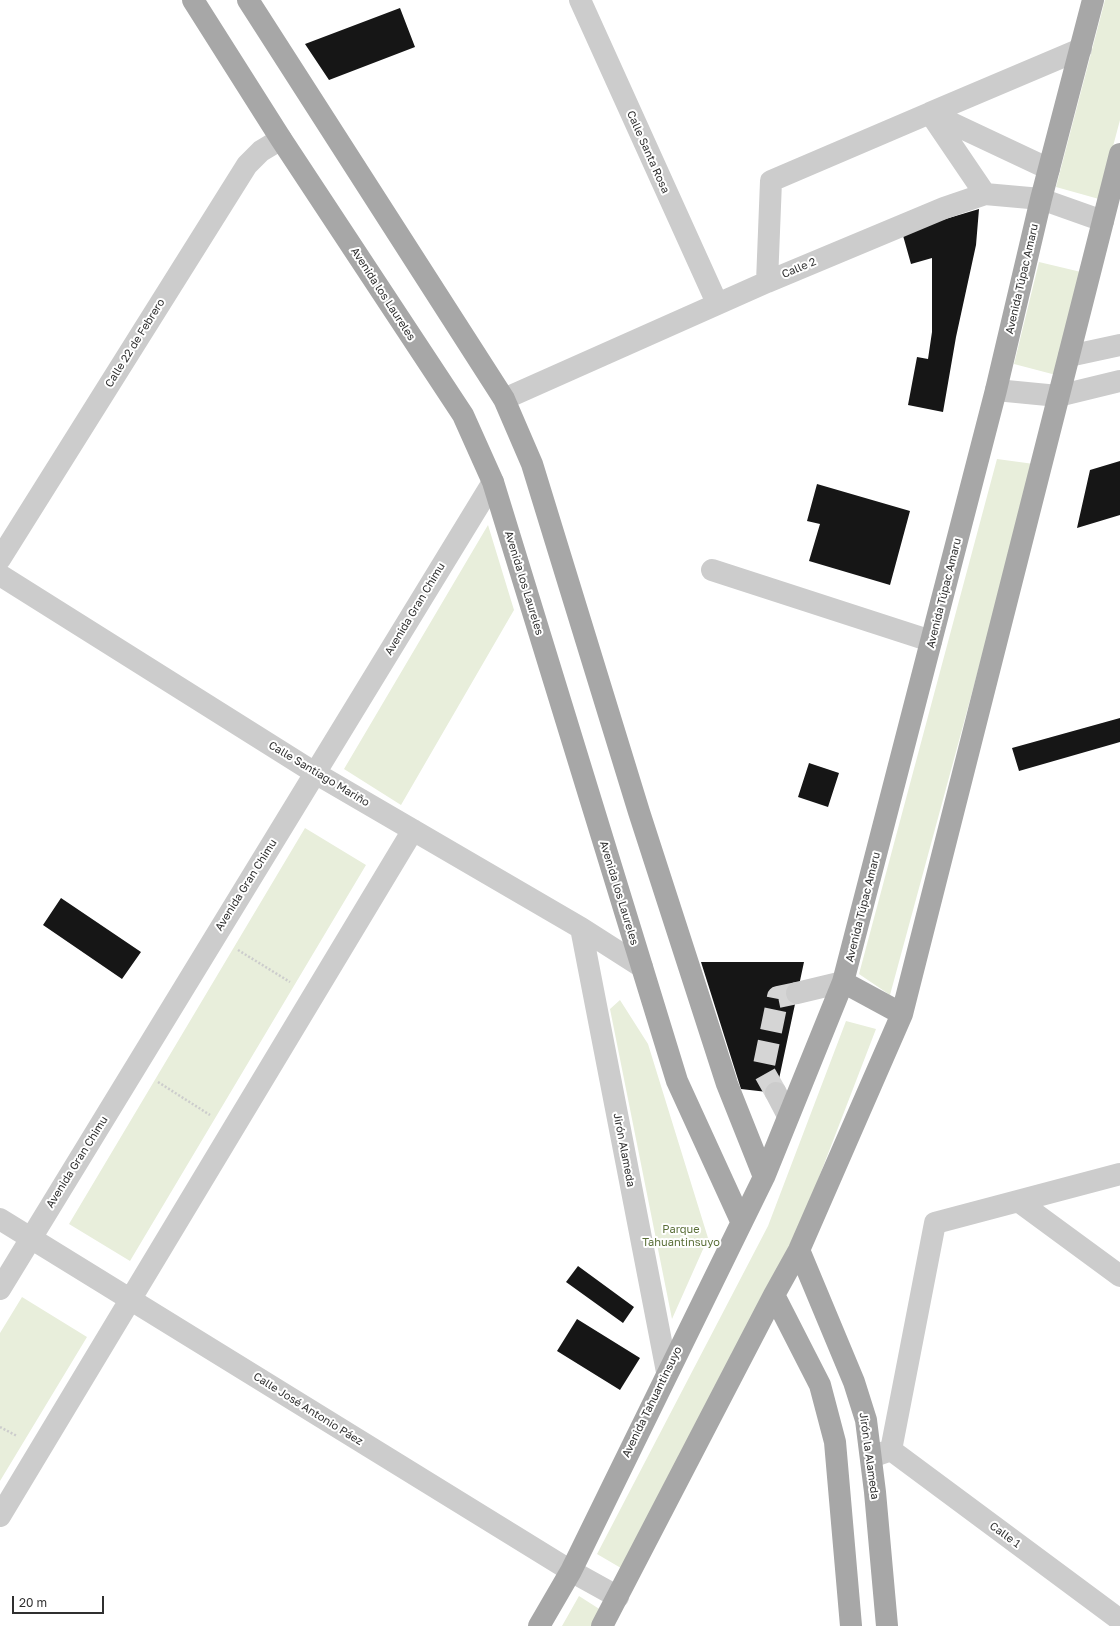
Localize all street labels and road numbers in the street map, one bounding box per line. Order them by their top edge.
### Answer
street label: Calle Santa Rosa [624,109,672,195]
street label: Avenida Túpac Amaru [1003,222,1041,336]
street label: Avenida los Laureles [348,245,418,343]
street label: Calle 2 [780,255,818,281]
street label: Calle 22 de Febrero [102,296,168,390]
street label: Avenida los Laureles [502,529,546,637]
street label: Avenida Túpac Amaru [924,537,964,649]
street label: Avenida Gran Chimu [382,560,448,658]
street label: Calle Santiago Mariño [266,739,372,809]
street label: Avenida Gran Chimu [212,837,280,933]
street label: Avenida los Laureles [597,839,641,947]
street label: Avenida Túpac Amaru [843,851,883,963]
street label: Jirón Alameda [610,1112,638,1188]
street label: Avenida Gran Chimu [43,1114,111,1210]
street label: Avenida Tahuantinsuyo [619,1344,685,1460]
street label: Calle José Antonio Páez [251,1370,365,1448]
street label: Jirón la Alameda [856,1412,882,1500]
street label: Calle 1 [987,1519,1023,1551]

